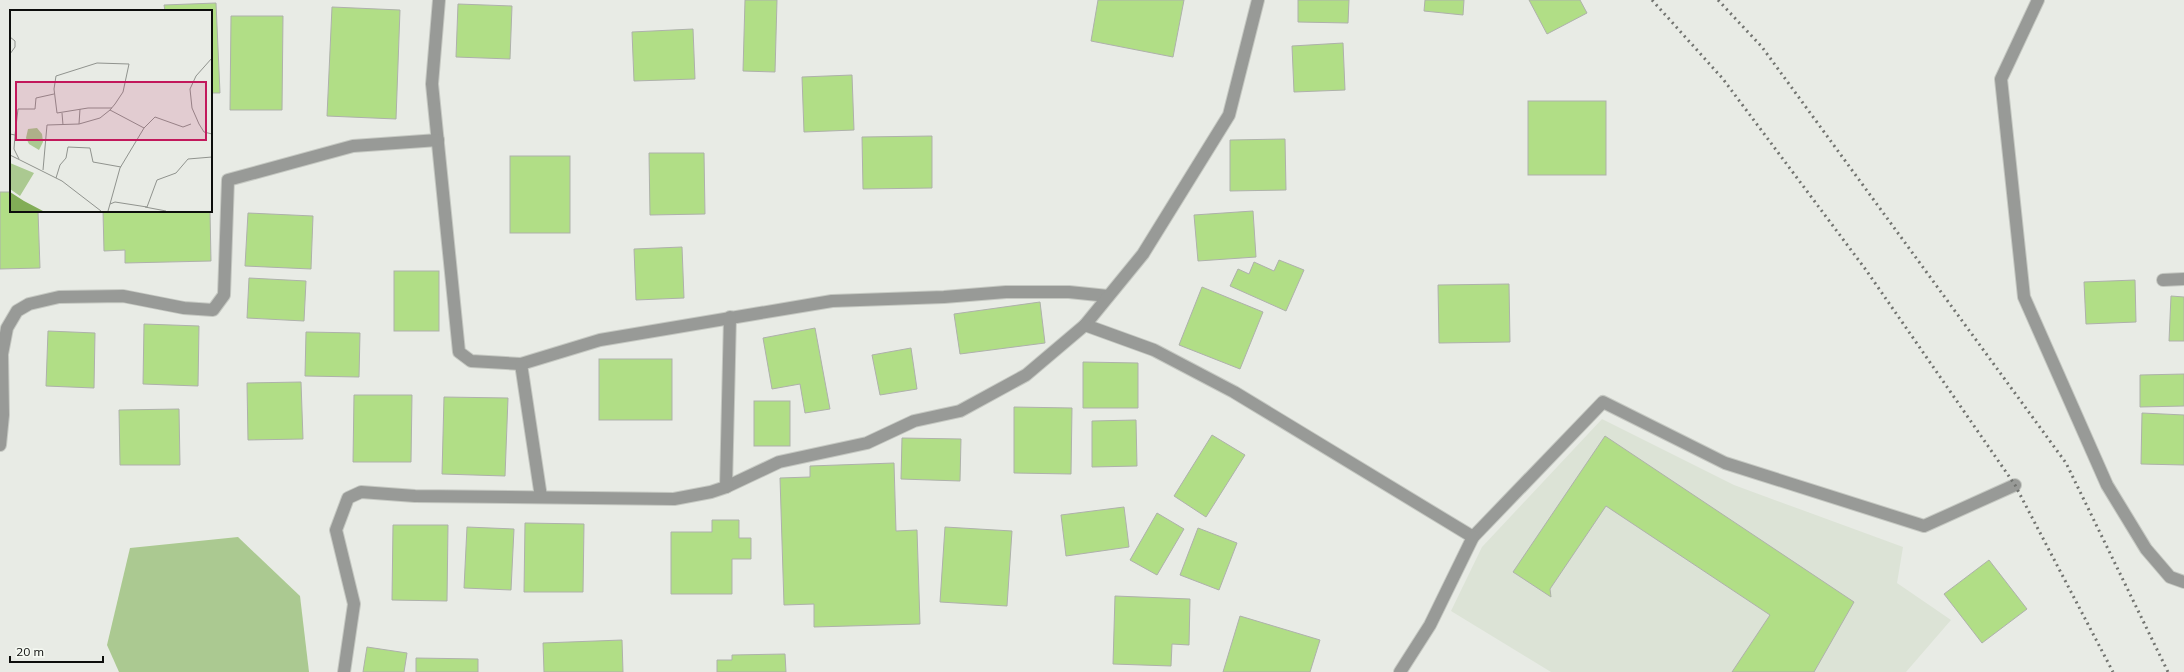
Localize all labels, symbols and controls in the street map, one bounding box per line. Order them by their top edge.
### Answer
inset map [10,10,212,212]
scale bar [10,638,103,664]
text: 20 m [16,644,44,659]

